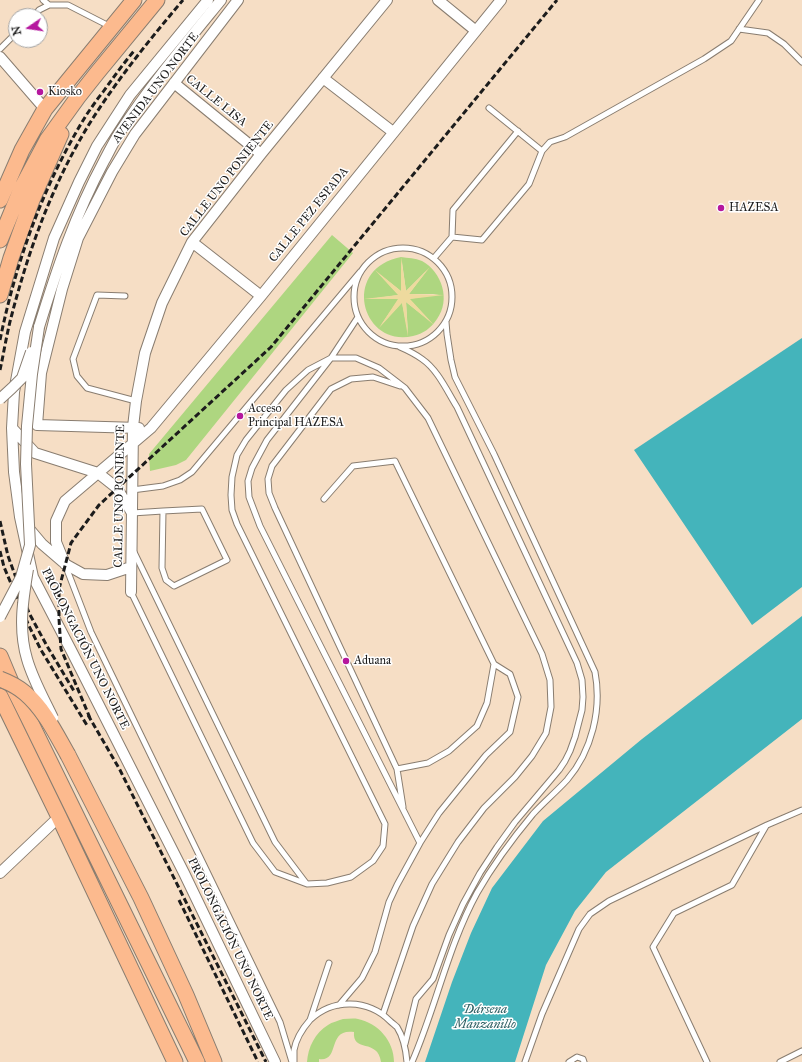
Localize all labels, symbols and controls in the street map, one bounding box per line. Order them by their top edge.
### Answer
north arrow [8,8,48,48]
text: N [9,25,24,37]
street label: AVENIDA UNO NORTE [110,30,202,146]
street label: CALLE LISA [183,72,249,130]
place label: Kiosko [48,85,82,99]
marker: Kiosko [35,87,45,97]
street label: CALLE UNO PONIENTE [177,118,277,240]
street label: CALLE PEZ ESPADA [266,165,352,265]
place label: HAZESA [729,201,779,215]
marker: HAZESA [716,203,726,213]
place label: Acceso Principal HAZESA [248,402,344,430]
marker: Acceso Principal HAZESA [235,411,245,421]
street label: CALLE UNO PONIENTE [112,424,128,568]
street label: PROLONGACIÓN UNO NORTE [38,566,132,732]
place label: Aduana [354,654,391,668]
marker: Aduana [341,656,351,666]
street label: PROLONGACIÓN UNO NORTE [184,855,276,1023]
water label: Dársena Manzanillo [454,1002,516,1033]

